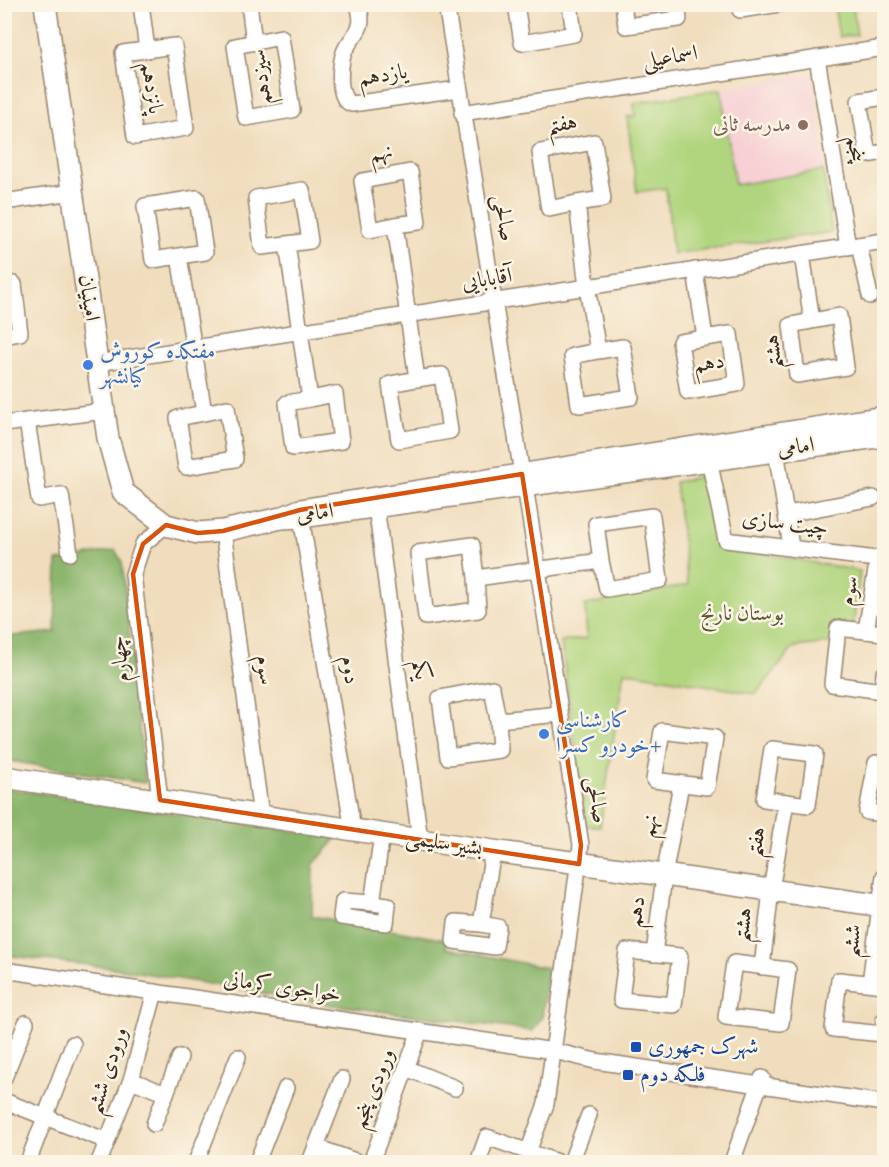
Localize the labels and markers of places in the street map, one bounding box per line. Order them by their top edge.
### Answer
place label: مدرسه ثانی [713,110,791,141]
marker: مدرسه ثانی [796,118,810,132]
place label: مفتکده کوروش کیانشهر [98,337,215,393]
marker: مفتکده کوروش کیانشهر [81,358,95,372]
place label: کارشناسی خودرو کسرا+ [556,706,662,762]
marker: کارشناسی خودرو کسرا+ [537,727,551,741]
place label: شهرک جمهوری [648,1032,759,1063]
marker: شهرک جمهوری [629,1040,643,1054]
place label: فلکه دوم [640,1060,706,1093]
marker: فلکه دوم [621,1068,635,1082]

